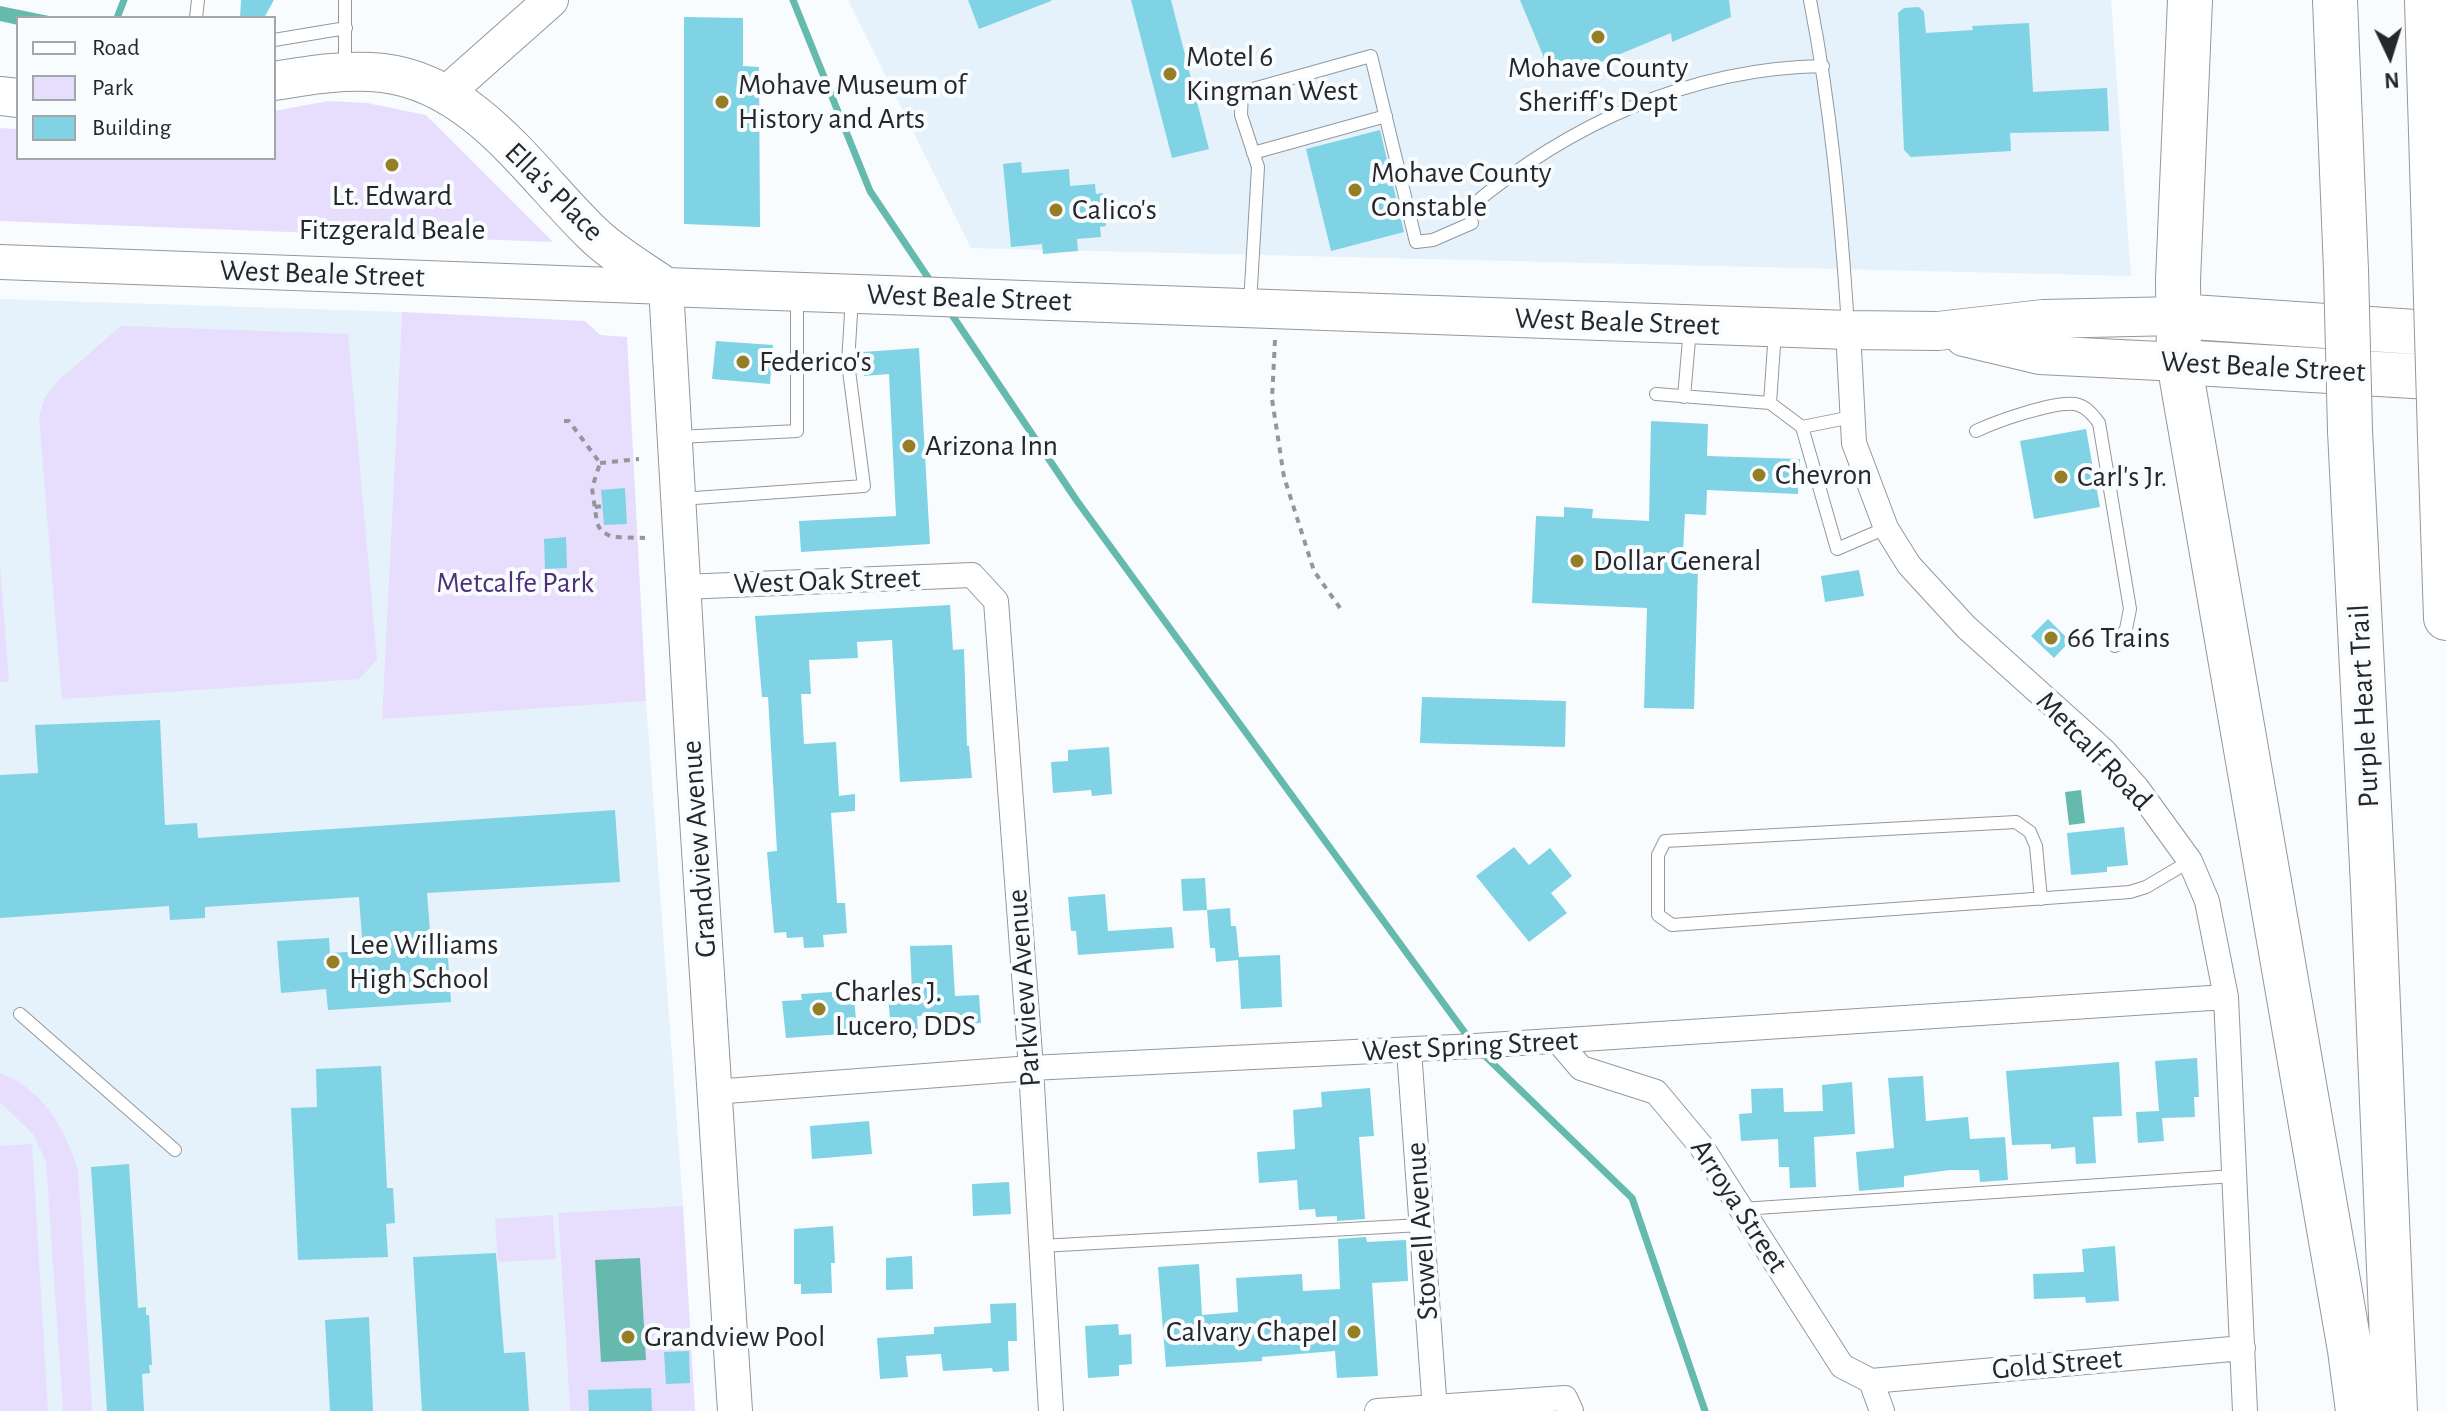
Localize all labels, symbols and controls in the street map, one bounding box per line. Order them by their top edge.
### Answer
legend [16,16,276,160]
north arrow [2350,16,2430,96]
marker: Mohave County Sheriff's Dept [1589,28,1607,46]
text: Road [92,36,140,60]
place label: Motel 6 Kingman West [1186,39,1358,110]
place label: Mohave County Sheriff's Dept [1508,50,1688,120]
marker: Motel 6 Kingman West [1161,65,1179,83]
place label: Mohave Museum of History and Arts [738,67,966,138]
text: N [2383,68,2400,91]
text: Park [92,76,133,100]
marker: Mohave Museum of History and Arts [713,93,731,111]
text: Building [92,116,171,140]
street label: Ella's Place [497,135,611,249]
place label: Mohave County Constable [1371,155,1552,226]
marker: Lt. Edward Fitzgerald Beale [383,156,401,174]
place label: Lt. Edward Fitzgerald Beale [299,178,485,248]
marker: Mohave County Constable [1346,181,1364,199]
place label: Calico's [1072,192,1157,228]
marker: Calico's [1047,201,1065,219]
street label: West Beale Street [219,252,425,296]
street label: West Beale Street [866,276,1072,320]
street label: West Beale Street [1514,300,1720,344]
place label: Federico's [759,344,872,380]
street label: West Beale Street [2160,344,2366,390]
marker: Federico's [734,353,752,371]
place label: Arizona Inn [925,428,1058,464]
marker: Arizona Inn [900,437,918,455]
place label: Chevron [1775,457,1872,493]
place label: Carl's Jr. [2077,459,2167,495]
marker: Chevron [1750,466,1768,484]
marker: Carl's Jr. [2052,468,2070,486]
place label: Dollar General [1593,543,1761,579]
marker: Dollar General [1568,552,1586,570]
street label: West Oak Street [733,560,921,602]
park label: Metcalfe Park [436,565,594,601]
street label: Purple Heart Trail [2341,603,2387,809]
place label: 66 Trains [2067,620,2170,656]
marker: 66 Trains [2042,629,2060,647]
street label: Metcalf Road [2028,684,2160,818]
street label: Grandview Avenue [673,739,725,959]
street label: Parkview Avenue [999,888,1049,1088]
place label: Lee Williams High School [349,927,498,998]
marker: Lee Williams High School [324,953,342,971]
place label: Charles J. Lucero, DDS [835,974,976,1044]
marker: Charles J. Lucero, DDS [810,1000,828,1018]
street label: West Spring Street [1361,1022,1579,1070]
street label: Arroya Street [1682,1132,1796,1280]
street label: Stowell Avenue [1398,1141,1446,1321]
place label: Calvary Chapel [1166,1314,1338,1350]
place label: Grandview Pool [644,1319,825,1355]
marker: Calvary Chapel [1345,1323,1363,1341]
marker: Grandview Pool [619,1328,637,1346]
street label: Gold Street [1990,1340,2124,1388]

